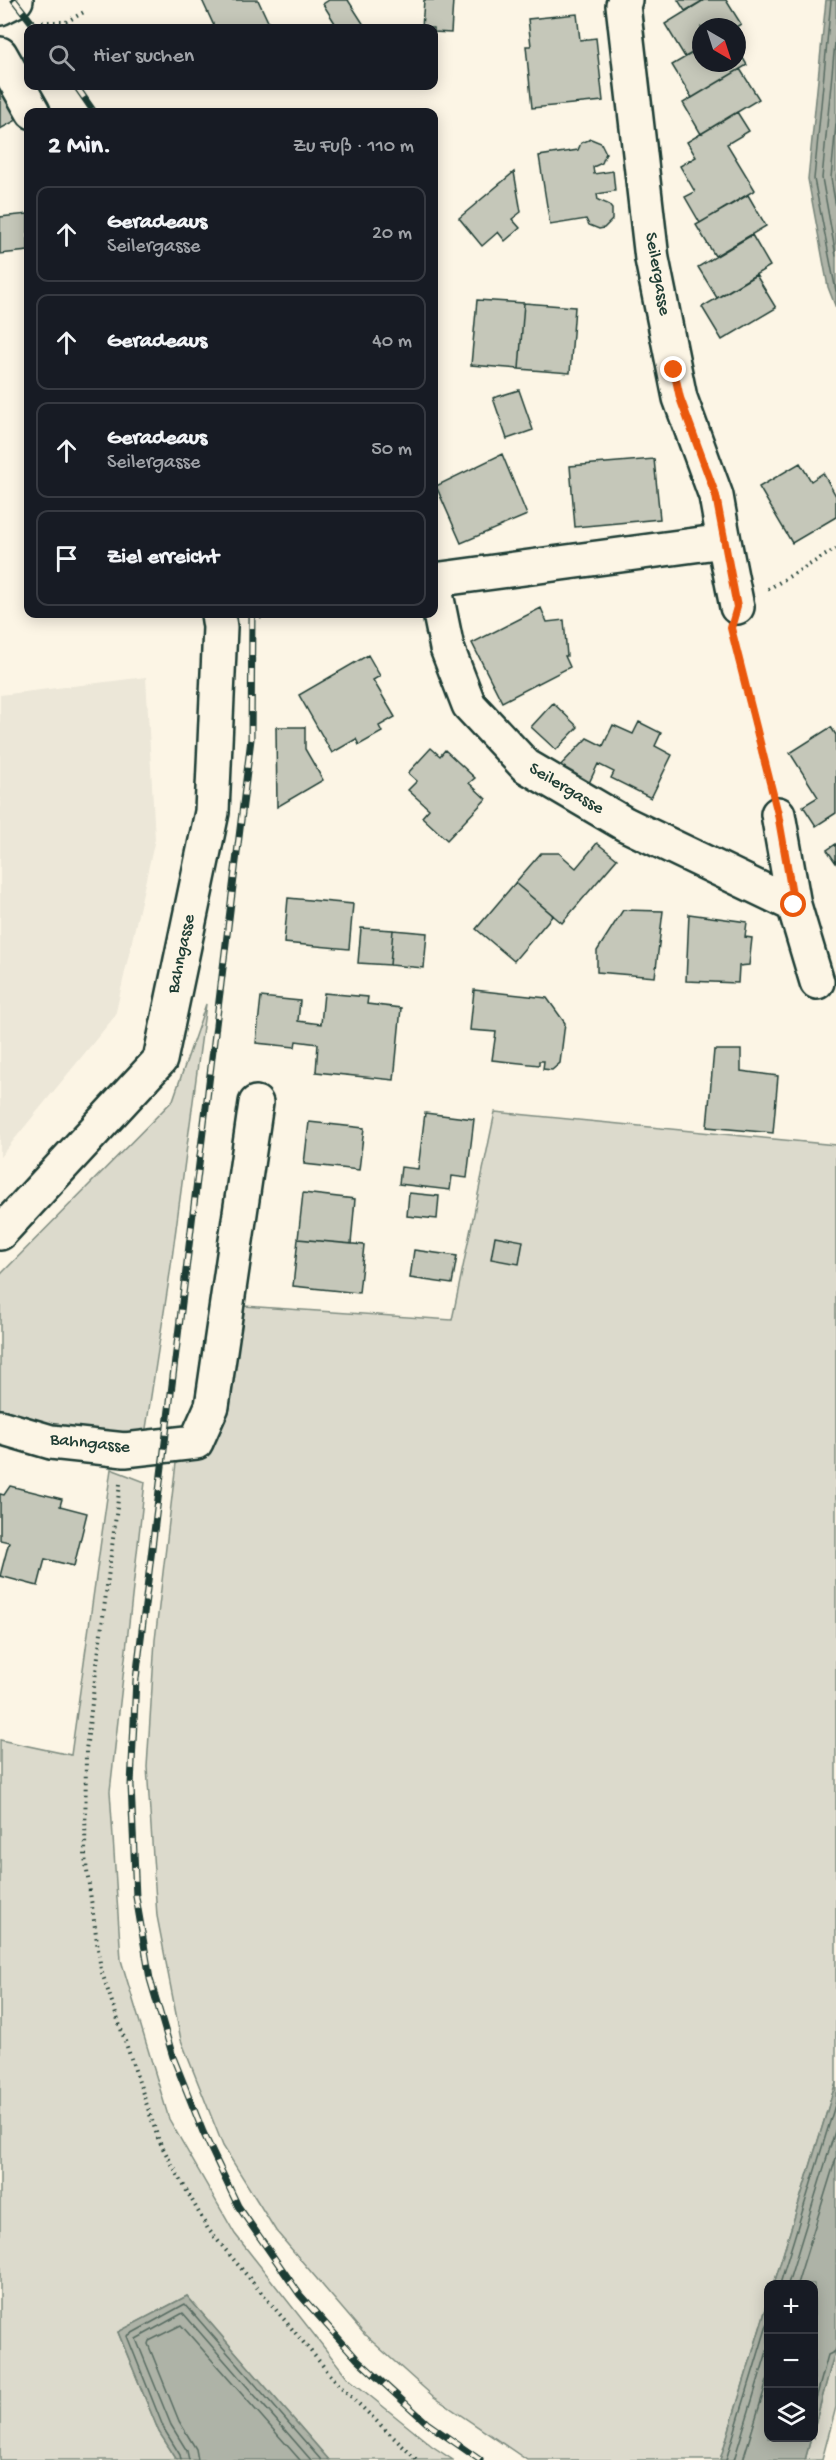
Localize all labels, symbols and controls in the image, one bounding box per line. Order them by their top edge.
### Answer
north arrow [692,18,746,72]
search box [24,24,438,90]
icon: search [45,41,78,74]
text: Hier suchen [93,44,194,70]
text: 2 Min. [48,132,111,163]
text: Zu Fuß · 110 m [293,136,414,159]
text: Geradeaus [107,210,207,236]
icon: ahead [50,218,83,251]
text: 20 m [372,223,412,246]
street label: Seilergasse [639,231,675,318]
text: Seilergasse [107,236,200,259]
icon: ahead [50,326,83,359]
text: Geradeaus [107,329,207,355]
text: 40 m [372,331,412,354]
route end [660,356,686,382]
text: Geradeaus [107,426,207,452]
icon: ahead [50,434,83,467]
text: 50 m [371,439,412,462]
text: Seilergasse [107,452,200,475]
icon: arrive [50,542,83,575]
text: Ziel erreicht [107,545,219,571]
street label: Seilergasse [525,758,608,820]
route start [780,891,806,917]
street label: Bahngasse [163,912,201,996]
street label: Bahngasse [48,1429,132,1459]
map controls [764,2280,818,2442]
button: + [764,2280,818,2334]
button: − [764,2334,818,2388]
button: layers [764,2388,818,2442]

